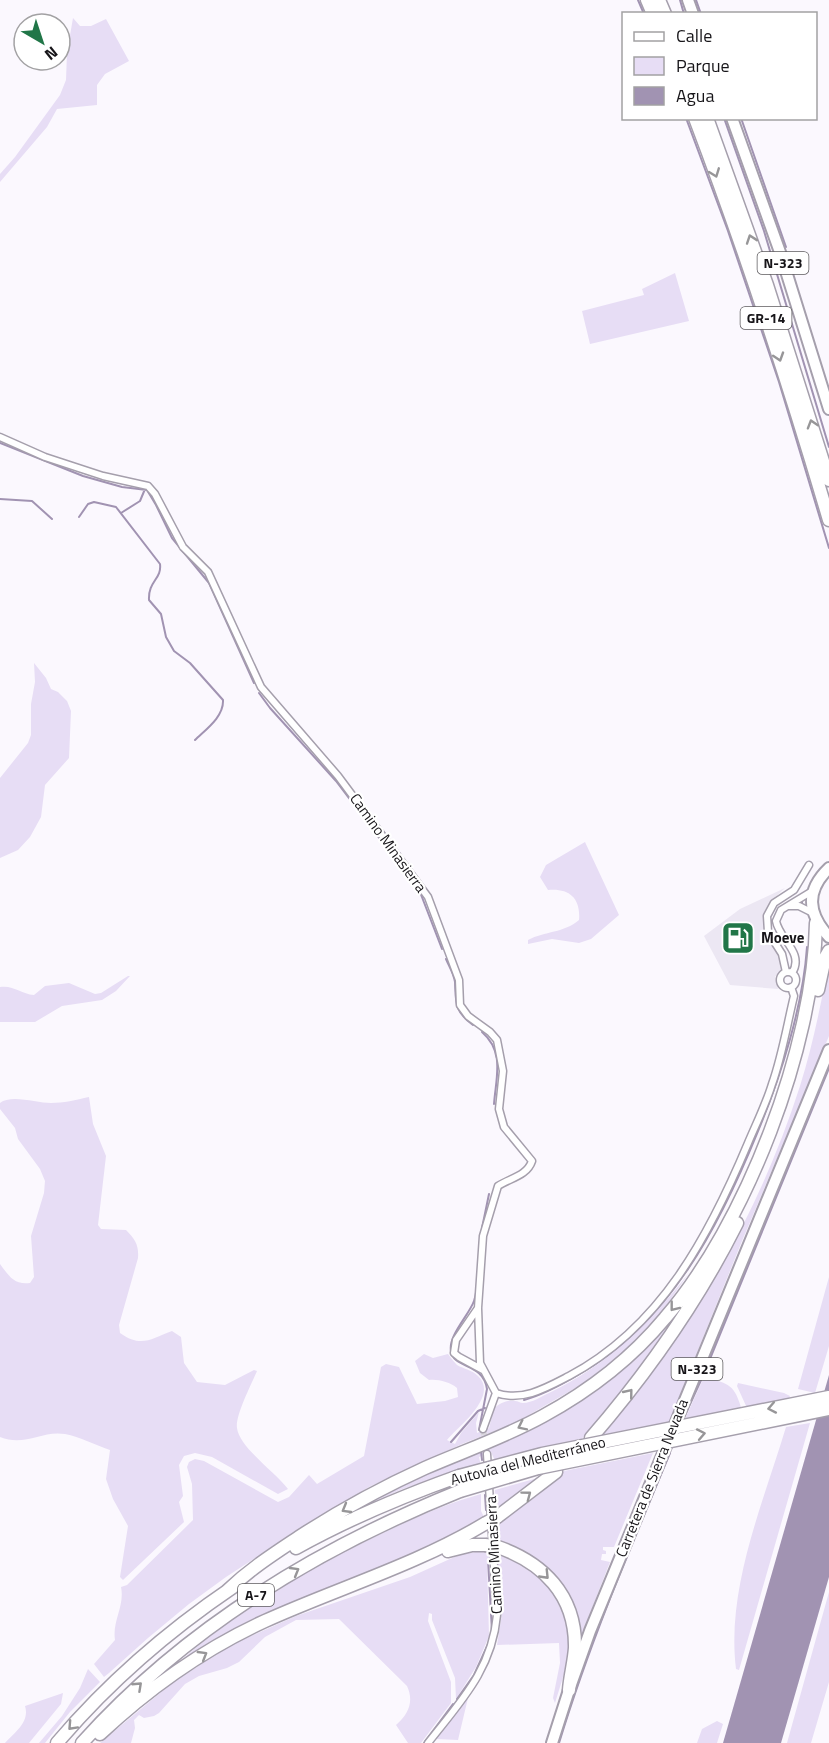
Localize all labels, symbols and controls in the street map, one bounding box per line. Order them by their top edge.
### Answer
north arrow [12,12,72,72]
legend [622,12,817,120]
text: Calle [676,22,712,49]
text: N [40,41,63,66]
text: Parque [676,52,730,79]
text: Agua [676,82,714,109]
one-way arrow [708,167,721,178]
one-way arrow [745,234,758,245]
road number: N-323 [758,252,808,274]
road number: GR-14 [740,307,792,329]
one-way arrow [772,352,784,362]
one-way arrow [807,419,819,430]
street label: Camino Minasierra [344,788,433,898]
fuel station icon: Moeve [720,920,756,956]
place label: Moeve [761,926,805,949]
one-way arrow [671,1300,682,1311]
road number: N-323 [672,1358,722,1380]
one-way arrow [622,1389,633,1400]
street label: Carretera de Sierra Nevada [609,1395,694,1560]
one-way arrow [767,1401,777,1414]
one-way arrow [518,1419,529,1431]
one-way arrow [696,1428,706,1441]
street label: Autovía del Mediterráneo [448,1430,608,1491]
one-way arrow [520,1492,531,1503]
street label: Camino Minasierra [479,1495,508,1615]
one-way arrow [342,1502,352,1513]
one-way arrow [288,1567,299,1579]
one-way arrow [538,1568,549,1578]
road number: A-7 [238,1584,274,1606]
one-way arrow [196,1652,207,1663]
one-way arrow [130,1683,141,1694]
one-way arrow [68,1719,79,1730]

